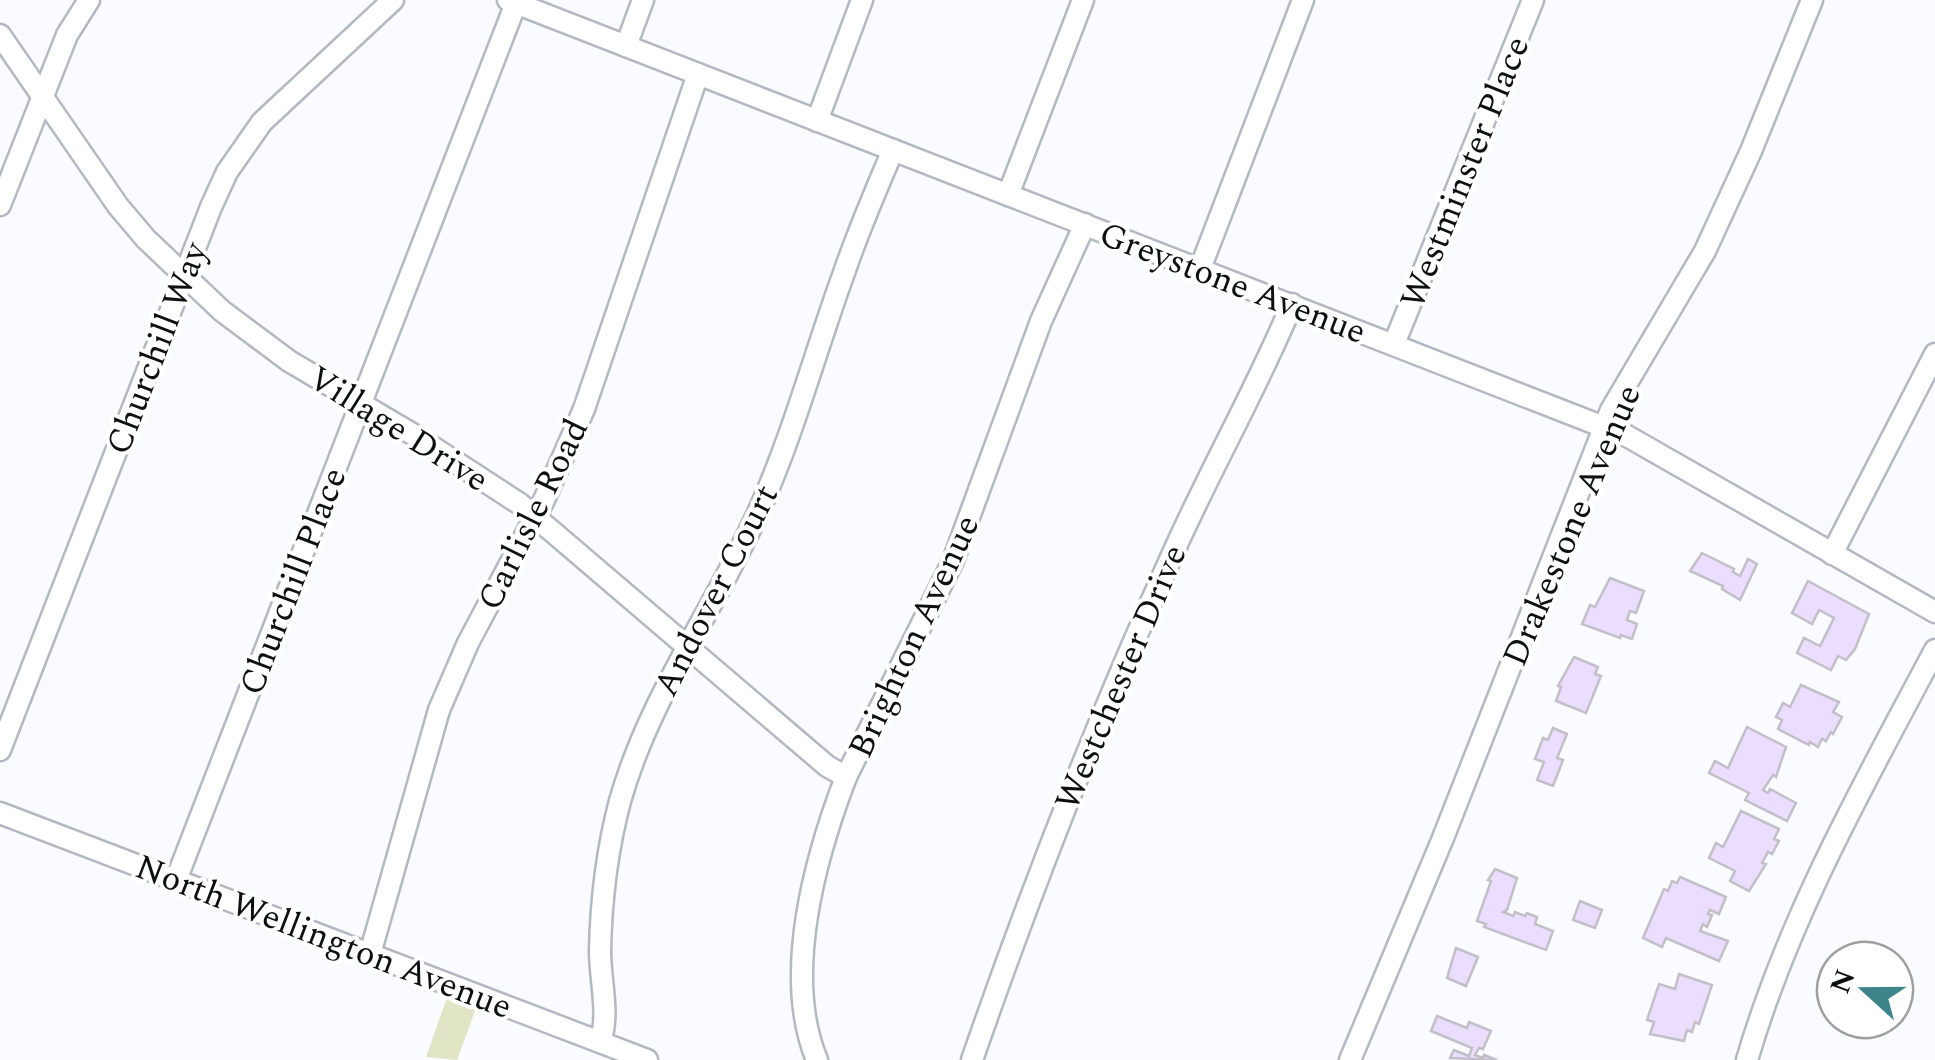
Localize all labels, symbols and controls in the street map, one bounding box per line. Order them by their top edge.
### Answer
street label: Westminster Place [1387,28,1544,317]
street label: Greystone Avenue [1091,208,1374,359]
street label: Churchill Way [93,233,223,463]
street label: Village Drive [297,353,499,506]
street label: Drakestone Avenue [1489,376,1656,675]
street label: Carlisle Road [464,410,603,620]
street label: Churchill Place [226,460,361,703]
street label: Andover Court [640,475,793,706]
street label: Brighton Avenue [835,506,994,767]
street label: Westchester Drive [1041,536,1201,819]
street label: North Wellington Avenue [127,841,520,1034]
north arrow [1815,940,1915,1040]
text: N [1819,963,1867,1000]

